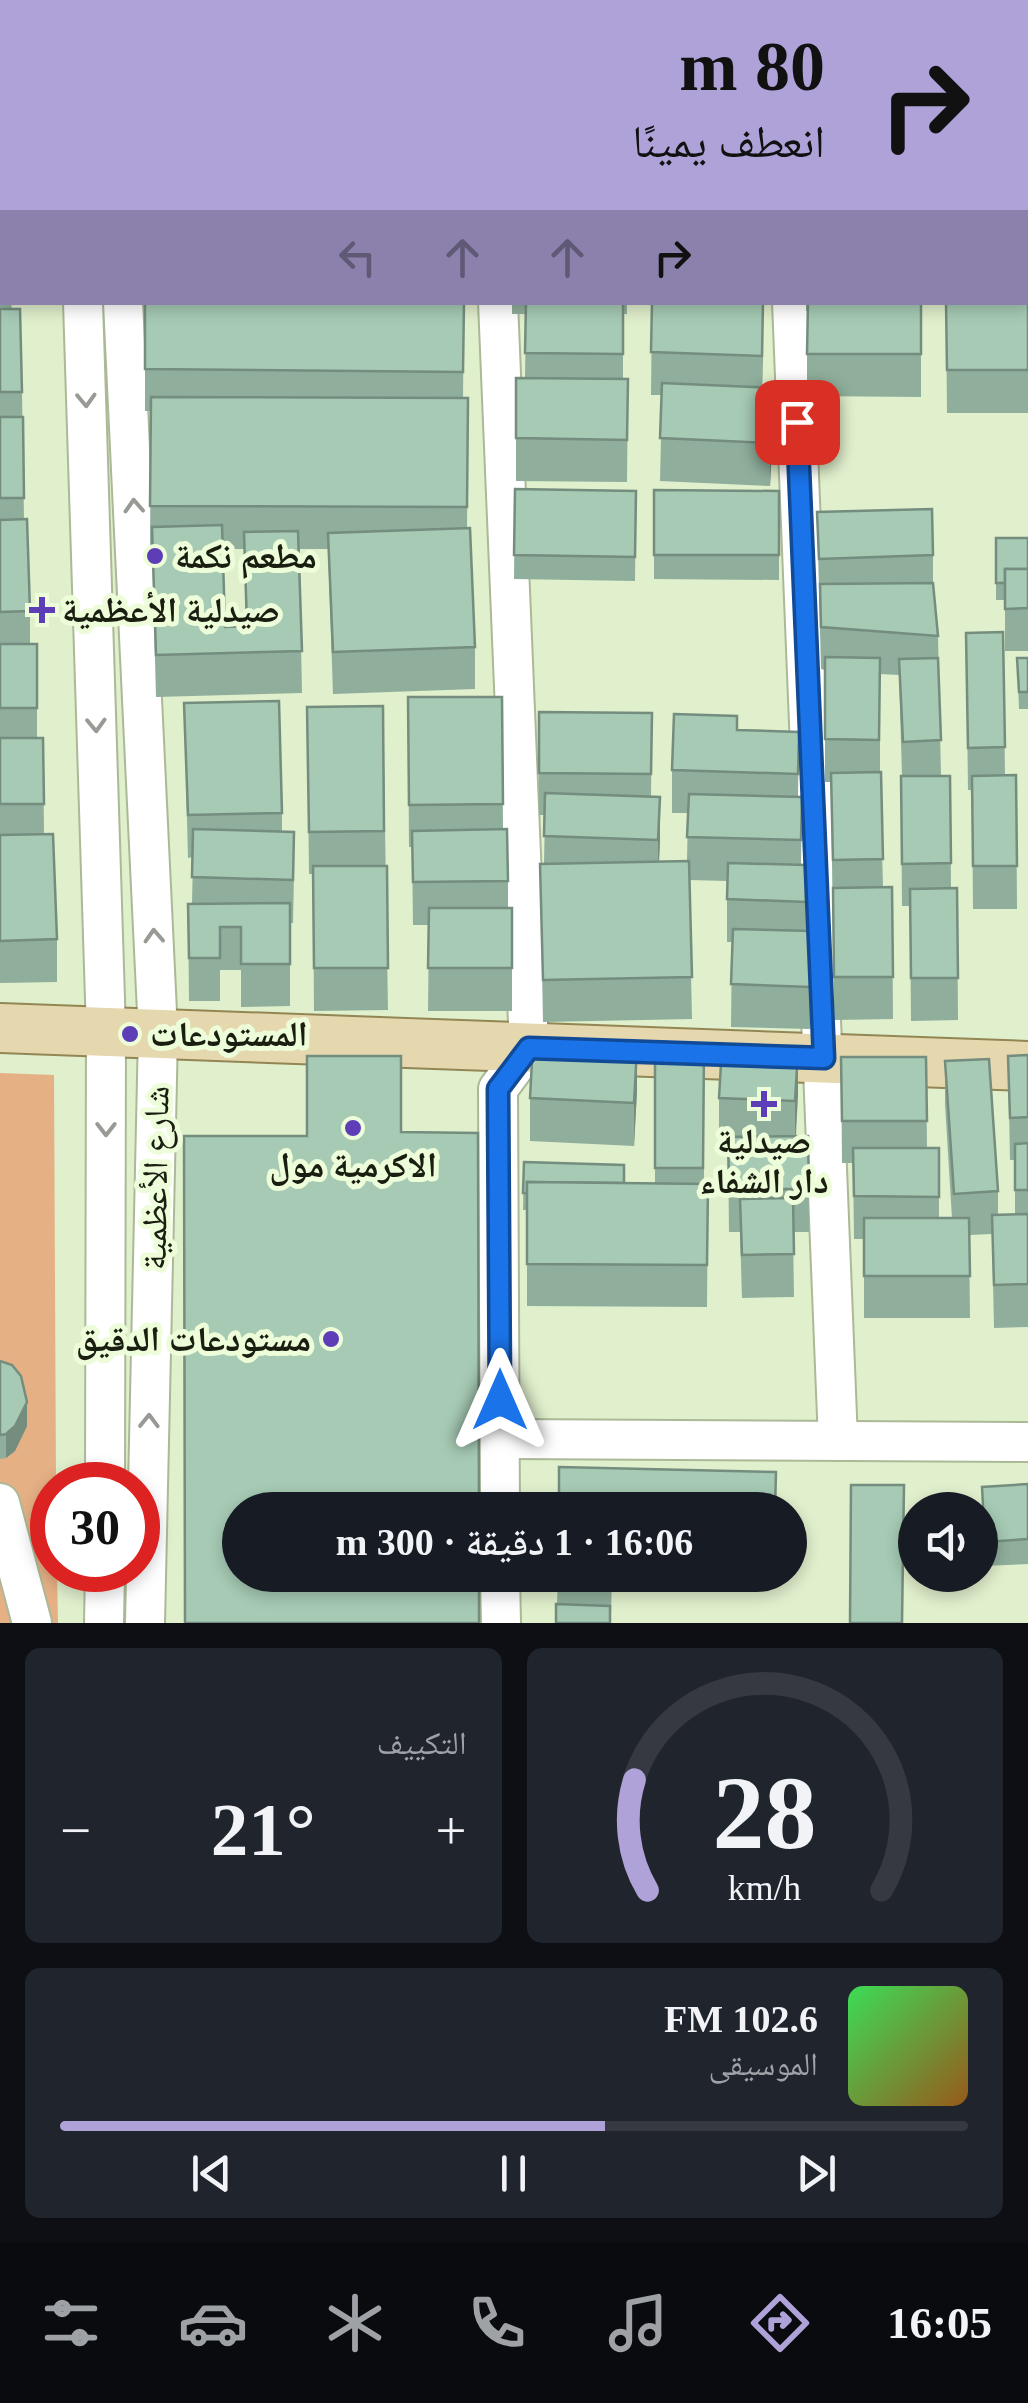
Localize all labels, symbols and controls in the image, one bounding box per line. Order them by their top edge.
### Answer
text: 80 m [679,28,825,105]
icon: right [860,40,990,170]
text: انعطف يمينًا [632,117,825,167]
icon: left [330,230,385,285]
icon: ahead [435,230,490,285]
icon: ahead [540,230,595,285]
icon: right [645,230,700,285]
pin [755,380,840,465]
one-way arrow [76,392,97,408]
icon: arrive [770,395,825,450]
one-way arrow [124,498,145,514]
place label: مطعم نكمة [175,537,317,579]
marker: مطعم نكمة [144,545,166,567]
place label: صيدلية الأعظمية [62,591,280,630]
marker: صيدلية الأعظمية [31,599,53,621]
one-way arrow [86,717,107,733]
one-way arrow [144,927,165,943]
place label: المستودعات [150,1015,308,1054]
marker: المستودعات [119,1023,141,1045]
street label: شارع الأعظمية [134,1086,179,1271]
marker: صيدلية دار الشفاء [753,1093,775,1115]
marker: الاكرمية مول [342,1117,364,1139]
one-way arrow [95,1122,117,1137]
place label: صيدلية دار الشفاء [699,1122,829,1201]
place label: الاكرمية مول [269,1146,437,1186]
place label: مستودعات الدقيق [76,1320,311,1361]
marker: مستودعات الدقيق [320,1328,342,1350]
position arrow [448,1348,552,1452]
one-way arrow [139,1412,160,1428]
speed limit sign: 30 [30,1462,160,1592]
map controls [898,1492,998,1592]
button: sound [898,1492,998,1592]
text: 16:06 · 1 دقيقة · 300 m [336,1521,693,1563]
text: التكييف [377,1725,467,1761]
text: 28 [713,1755,817,1870]
text: 21° [211,1788,316,1871]
text: − [60,1800,91,1861]
text: + [435,1800,467,1861]
text: km/h [728,1868,802,1908]
text: 102.6 FM [664,1998,818,2040]
text: الموسيقى [708,2046,818,2082]
icon: previous [184,2146,239,2201]
icon: pause [486,2146,541,2201]
icon: next [789,2146,844,2201]
icon: filters [36,2288,106,2358]
icon: car [178,2288,248,2358]
icon: climate [320,2288,390,2358]
icon: phone [462,2288,532,2358]
icon: music [603,2288,673,2358]
icon: directions [745,2288,815,2358]
text: 16:05 [887,2298,992,2348]

